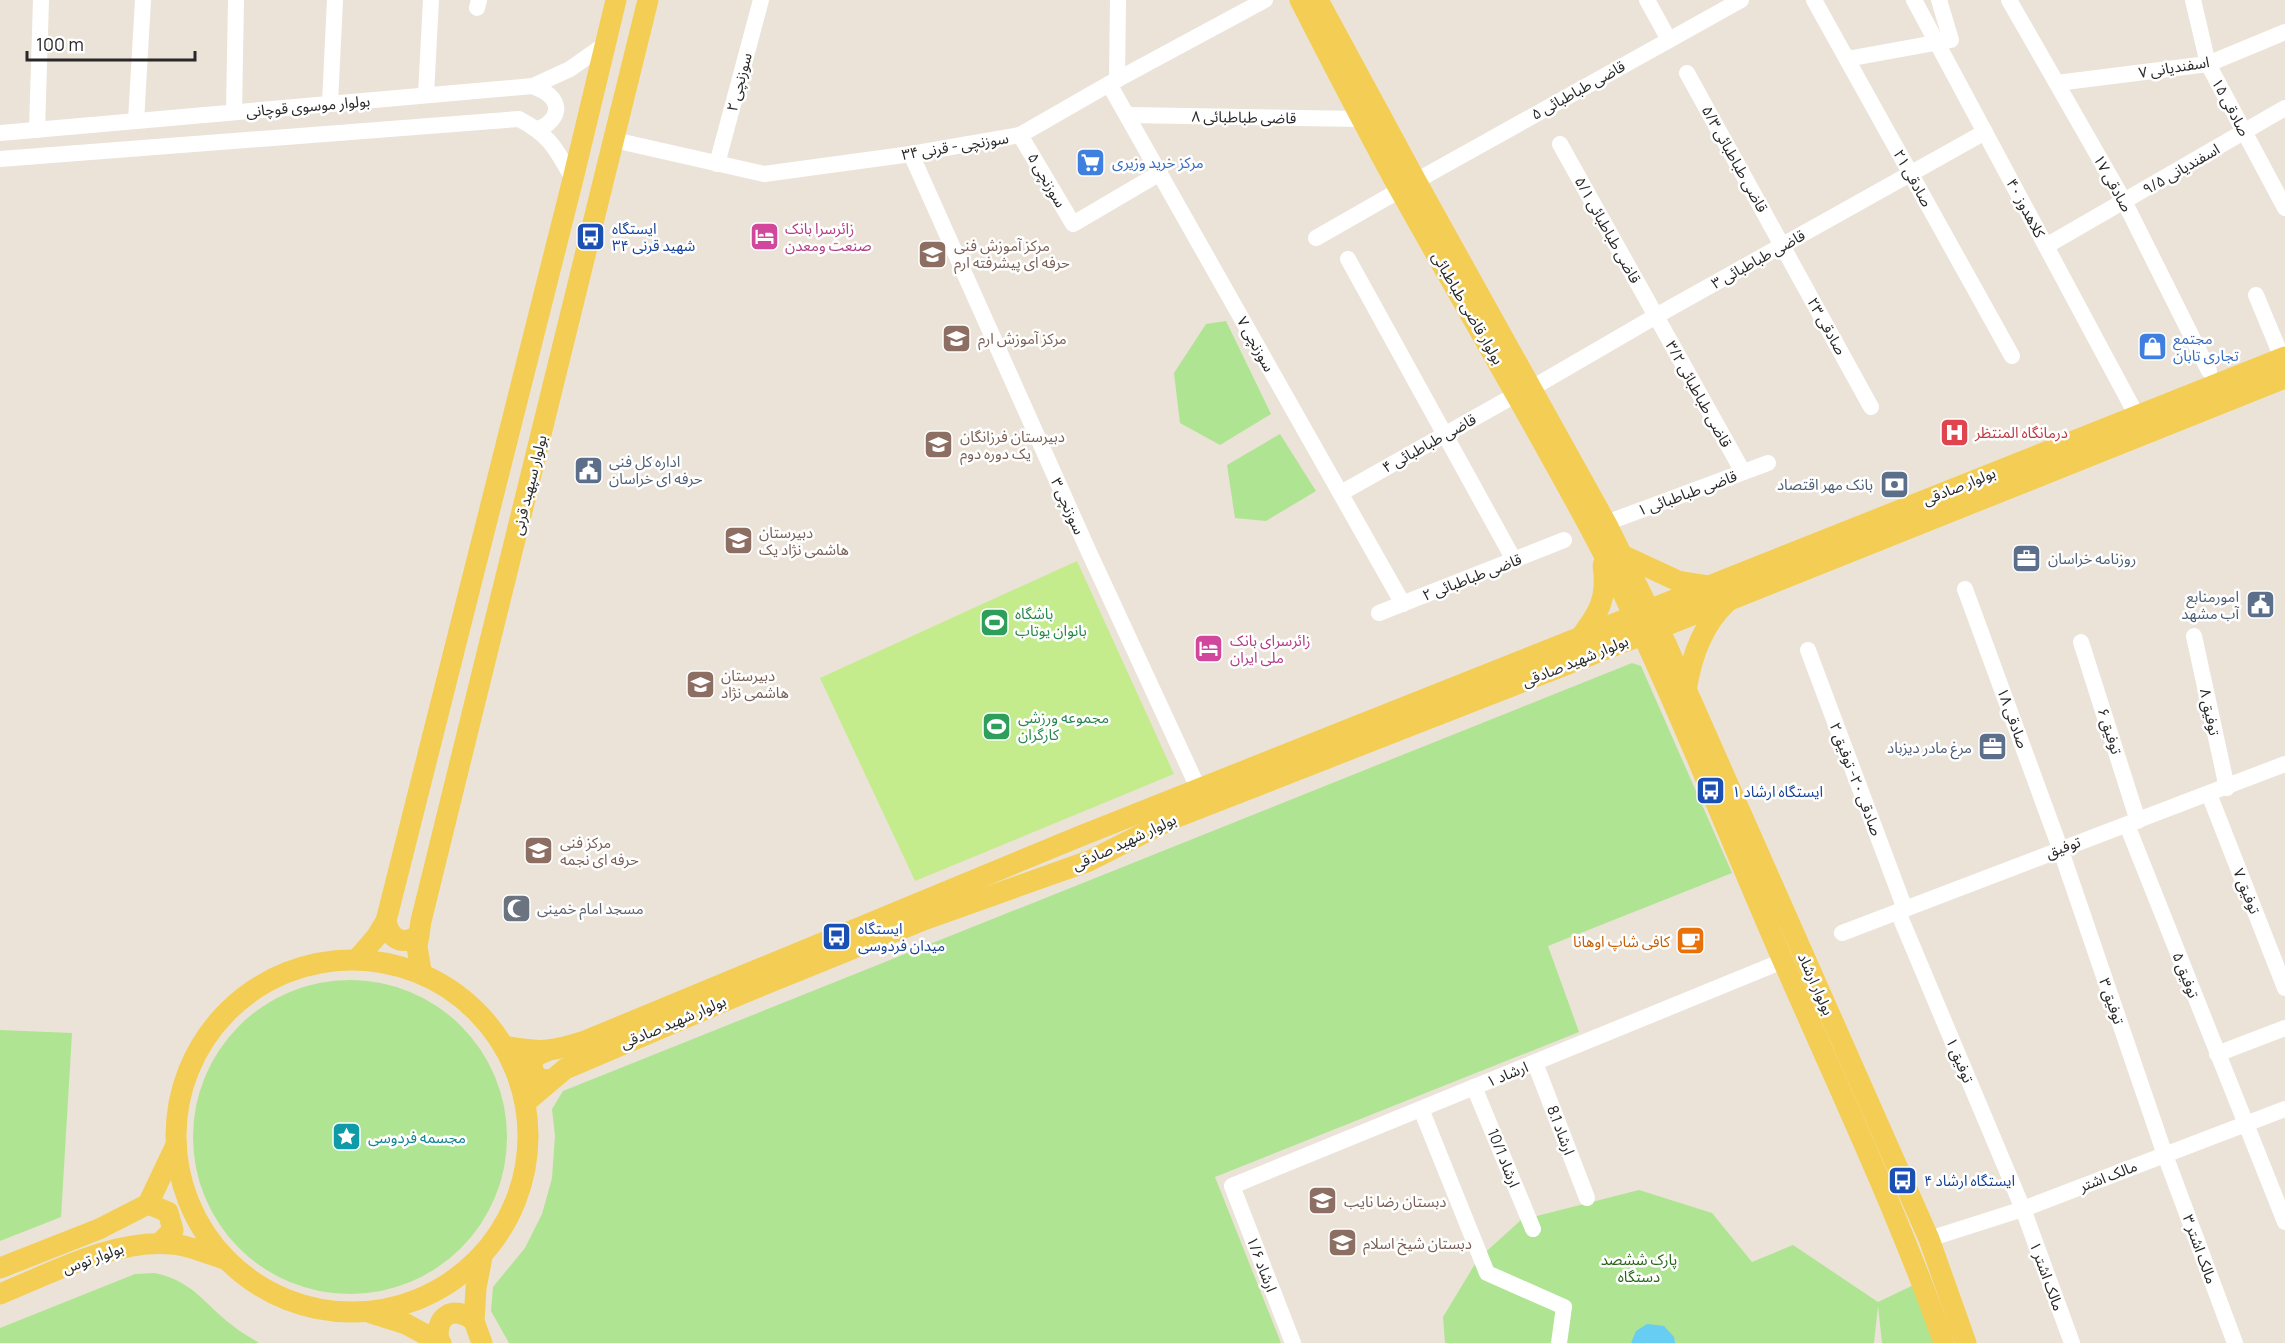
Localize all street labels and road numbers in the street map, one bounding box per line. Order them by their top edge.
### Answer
street label: سوزنچی ۲ [721,50,757,114]
street label: اسفندیانی ۷ [2137,51,2211,83]
street label: قاضی طباطبائی ۵ [1527,55,1629,125]
street label: صادقی ۱۵ [2207,74,2255,140]
street label: بولوار موسوی قوچانی [245,90,371,122]
street label: قاضی طباطبائی ۵/۳ [1697,102,1773,216]
street label: قاضی طباطبائی ۸ [1191,106,1297,128]
street label: سوزنچی - قرنی ۳۴ [900,127,1010,165]
street label: اسفندیانی ۹/۵ [2139,138,2223,200]
street label: صادقی ۲۱ [1889,145,1937,211]
street label: سوزنچی ۵ [1023,149,1071,212]
street label: صادقی ۱۷ [2089,150,2137,216]
street label: قاضی طباطبائی ۵/۱ [1570,173,1646,287]
street label: کلاهدوز ۴۰ [2002,175,2051,242]
street label: قاضی طباطبائی ۳ [1707,224,1809,294]
street label: بولوار قاضی طباطبائی [1427,248,1509,368]
street label: صادقی ۲۳ [1803,293,1851,359]
street label: سوزنچی ۷ [1232,313,1280,376]
street label: قاضی طباطبائی ۳/۲ [1661,337,1737,451]
street label: قاضی طباطبائی ۴ [1378,408,1480,478]
street label: بولوار سپهبد قرنی [506,433,552,537]
street label: بولوار صادقی [1919,462,1999,510]
street label: قاضی طباطبائی ۱ [1634,465,1740,521]
street label: سوزنچی ۳ [1046,474,1090,538]
street label: قاضی طباطبائی ۲ [1419,548,1525,606]
street label: بولوار شهید صادقی [1519,630,1631,692]
street label: صادقی ۱۸ [1992,685,2034,751]
street label: توفیق ۸ [2195,687,2225,737]
street label: توفیق ۶ [2093,705,2127,757]
street label: صادقی ۲۰- توفیق ۲ [1825,719,1887,839]
street label: بولوار شهید صادقی [1068,809,1180,875]
street label: توفیق [2042,831,2084,863]
street label: توفیق ۷ [2228,865,2266,917]
street label: توفیق ۵ [2168,949,2204,1001]
street label: بولوار ارشاد [1793,950,1839,1018]
street label: توفیق ۳ [2094,975,2130,1027]
street label: بولوار شهید صادقی [617,990,729,1054]
street label: توفیق ۱ [1941,1034,1979,1086]
street label: ارشاد ۱ [1483,1056,1531,1092]
street label: ارشاد 8.1 [1542,1102,1580,1158]
street label: ارشاد 10/1 [1483,1126,1525,1190]
street label: مالک اشتر [2075,1155,2140,1197]
street label: مالک اشتر ۳ [2178,1211,2222,1287]
street label: ارشاد ۱/۶ [1242,1233,1282,1295]
street label: بولوار توس [59,1237,127,1279]
street label: مالک اشتر ۱ [2025,1238,2069,1314]

